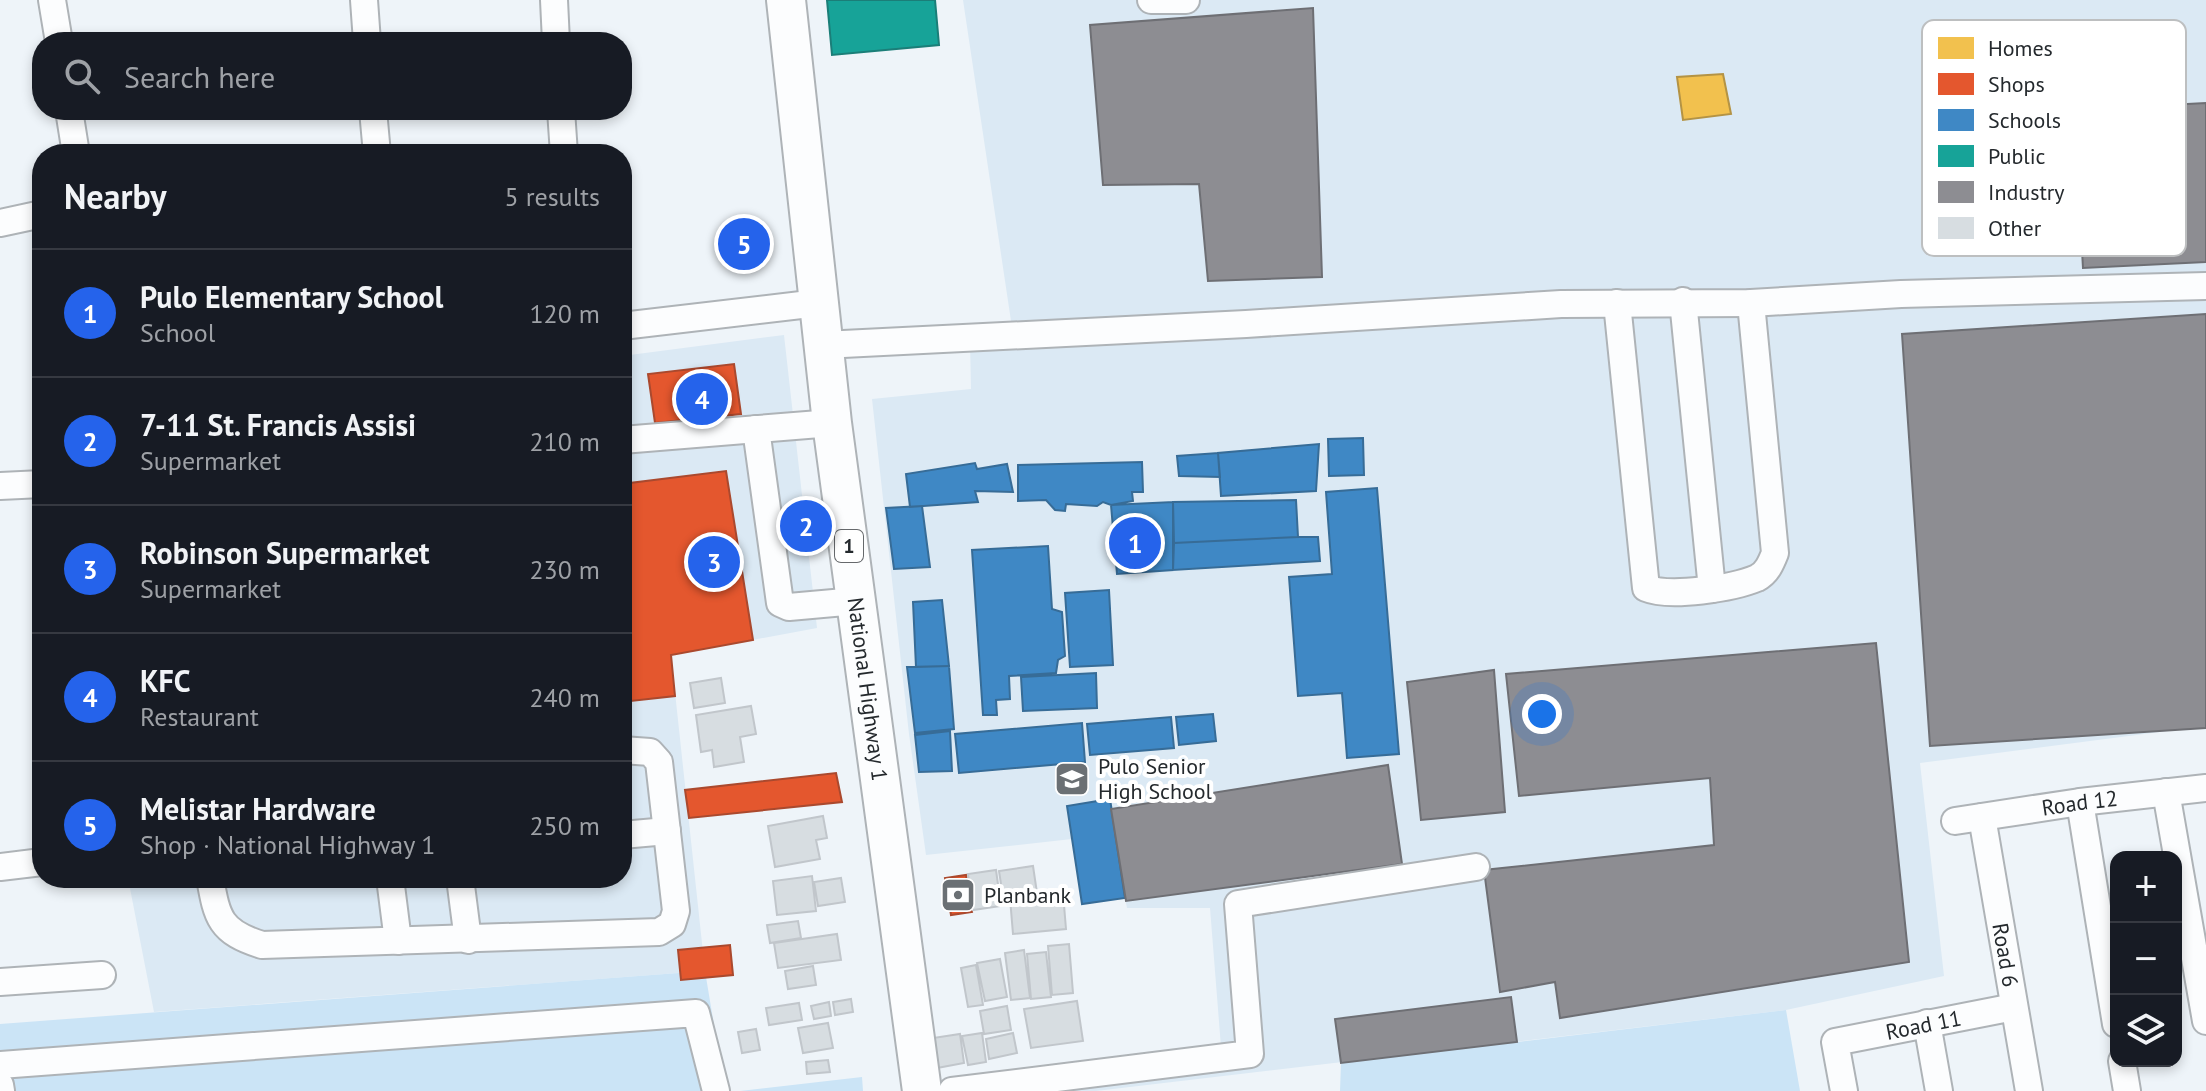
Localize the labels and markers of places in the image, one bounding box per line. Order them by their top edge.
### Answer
pin: 5 [718,214,770,274]
pin: 4 [676,369,728,429]
pin: 2 [780,496,832,556]
pin: 1 [1109,513,1161,573]
pin: 3 [688,532,740,592]
place label: Pulo Senior High School [1098,752,1213,805]
school or university icon: Pulo Senior High School [1053,760,1091,798]
bank icon: Planbank [939,876,977,914]
place label: Planbank [984,881,1071,909]

